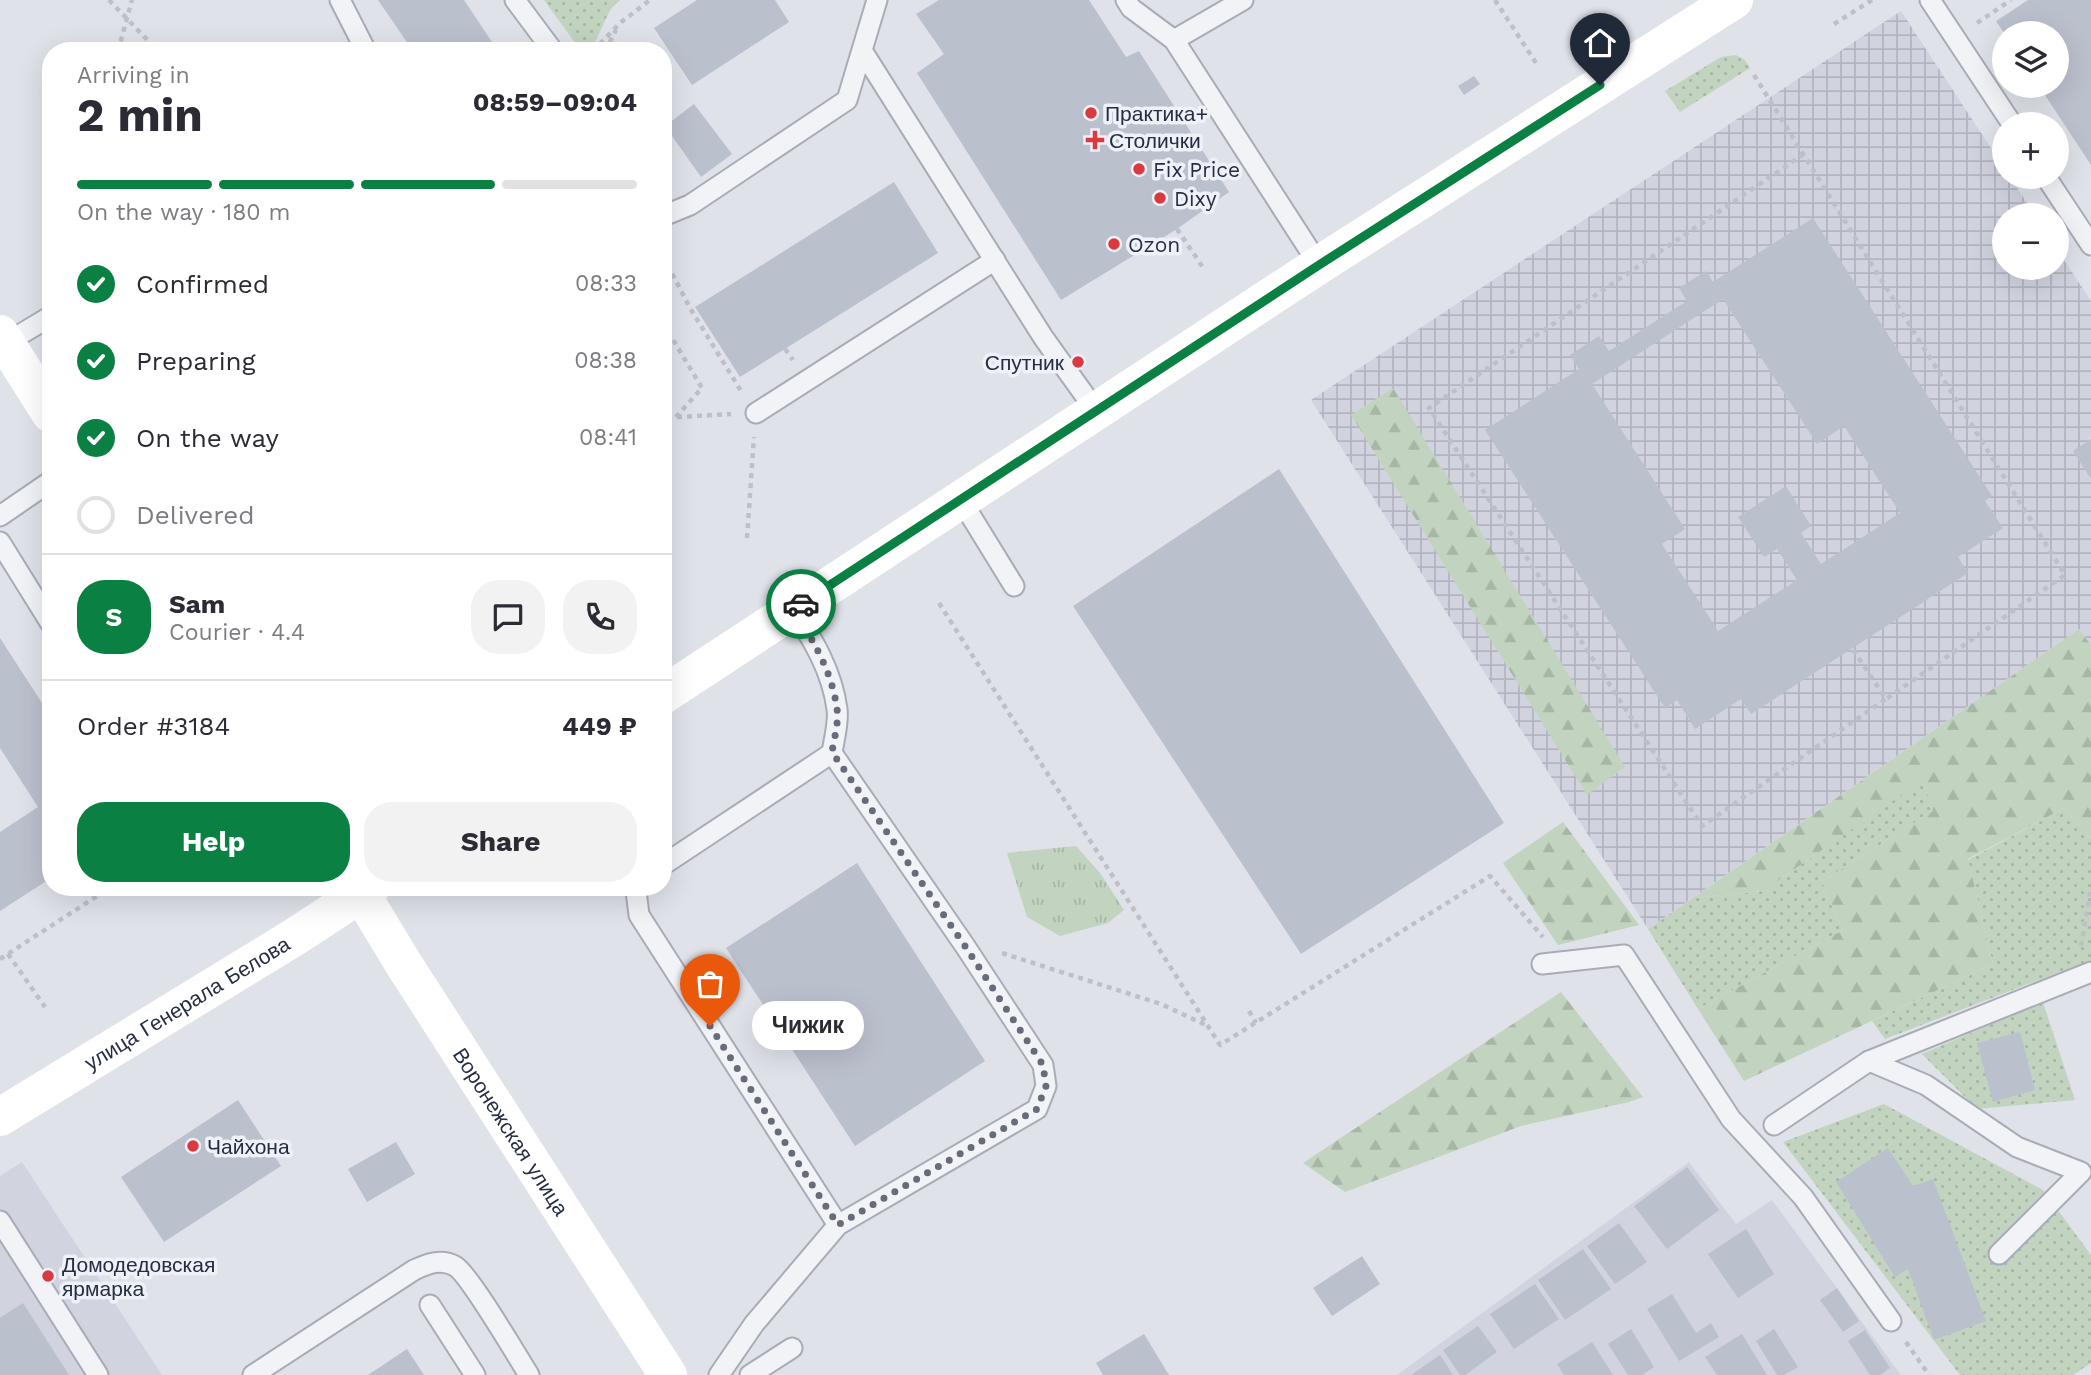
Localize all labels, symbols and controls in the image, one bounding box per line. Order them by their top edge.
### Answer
pin [1570,13,1630,85]
map controls [1992,21,2069,280]
button: layers [1992,21,2069,98]
icon: home [1581,24,1619,62]
text: Arriving in [77,62,190,89]
text: 08:59–09:04 [473,87,637,117]
text: 2 min [77,88,203,142]
place label: Практика+ [1105,101,1208,126]
marker: Практика+ [1083,105,1099,121]
button: + [1992,112,2069,189]
place label: Столички [1109,128,1201,153]
marker: Столички [1087,132,1103,148]
place label: Fix Price [1153,157,1240,182]
marker: Fix Price [1131,161,1147,177]
place label: Dixy [1174,186,1217,211]
marker: Dixy [1152,190,1168,206]
text: On the way · 180 m [77,199,290,226]
button: − [1992,203,2069,280]
place label: Ozon [1128,232,1180,257]
marker: Ozon [1106,236,1122,252]
icon: check [77,265,115,303]
text: Confirmed [136,269,269,299]
text: 08:33 [575,270,637,297]
icon: check [77,342,115,380]
text: Preparing [136,346,256,376]
text: 08:38 [574,347,637,374]
place label: Спутник [985,350,1065,375]
marker: Спутник [1070,354,1086,370]
icon: check [77,419,115,457]
text: On the way [136,423,279,453]
text: 08:41 [579,424,637,451]
text: Delivered [136,500,255,530]
courier [766,569,836,639]
button: chat [471,580,545,654]
button: phone [563,580,637,654]
icon: car [782,585,820,623]
text: Sam [169,589,225,619]
text: S [106,602,122,632]
text: Courier · 4.4 [169,619,305,646]
text: Order #3184 [77,711,231,741]
text: 449 ₽ [562,711,637,741]
button: Help [77,802,350,882]
button: Share [364,802,637,882]
street label: улица Генерала Белова [80,930,294,1075]
pin [680,954,740,1026]
icon: bag [691,965,729,1003]
callout: Чижик [752,1002,864,1050]
text: Чижик [772,1012,844,1039]
street label: Воронежская улица [448,1043,575,1220]
place label: Чайхона [207,1134,290,1159]
marker: Чайхона [185,1138,201,1154]
place label: Домодедовская ярмарка [62,1252,215,1301]
marker: Домодедовская ярмарка [40,1268,56,1284]

